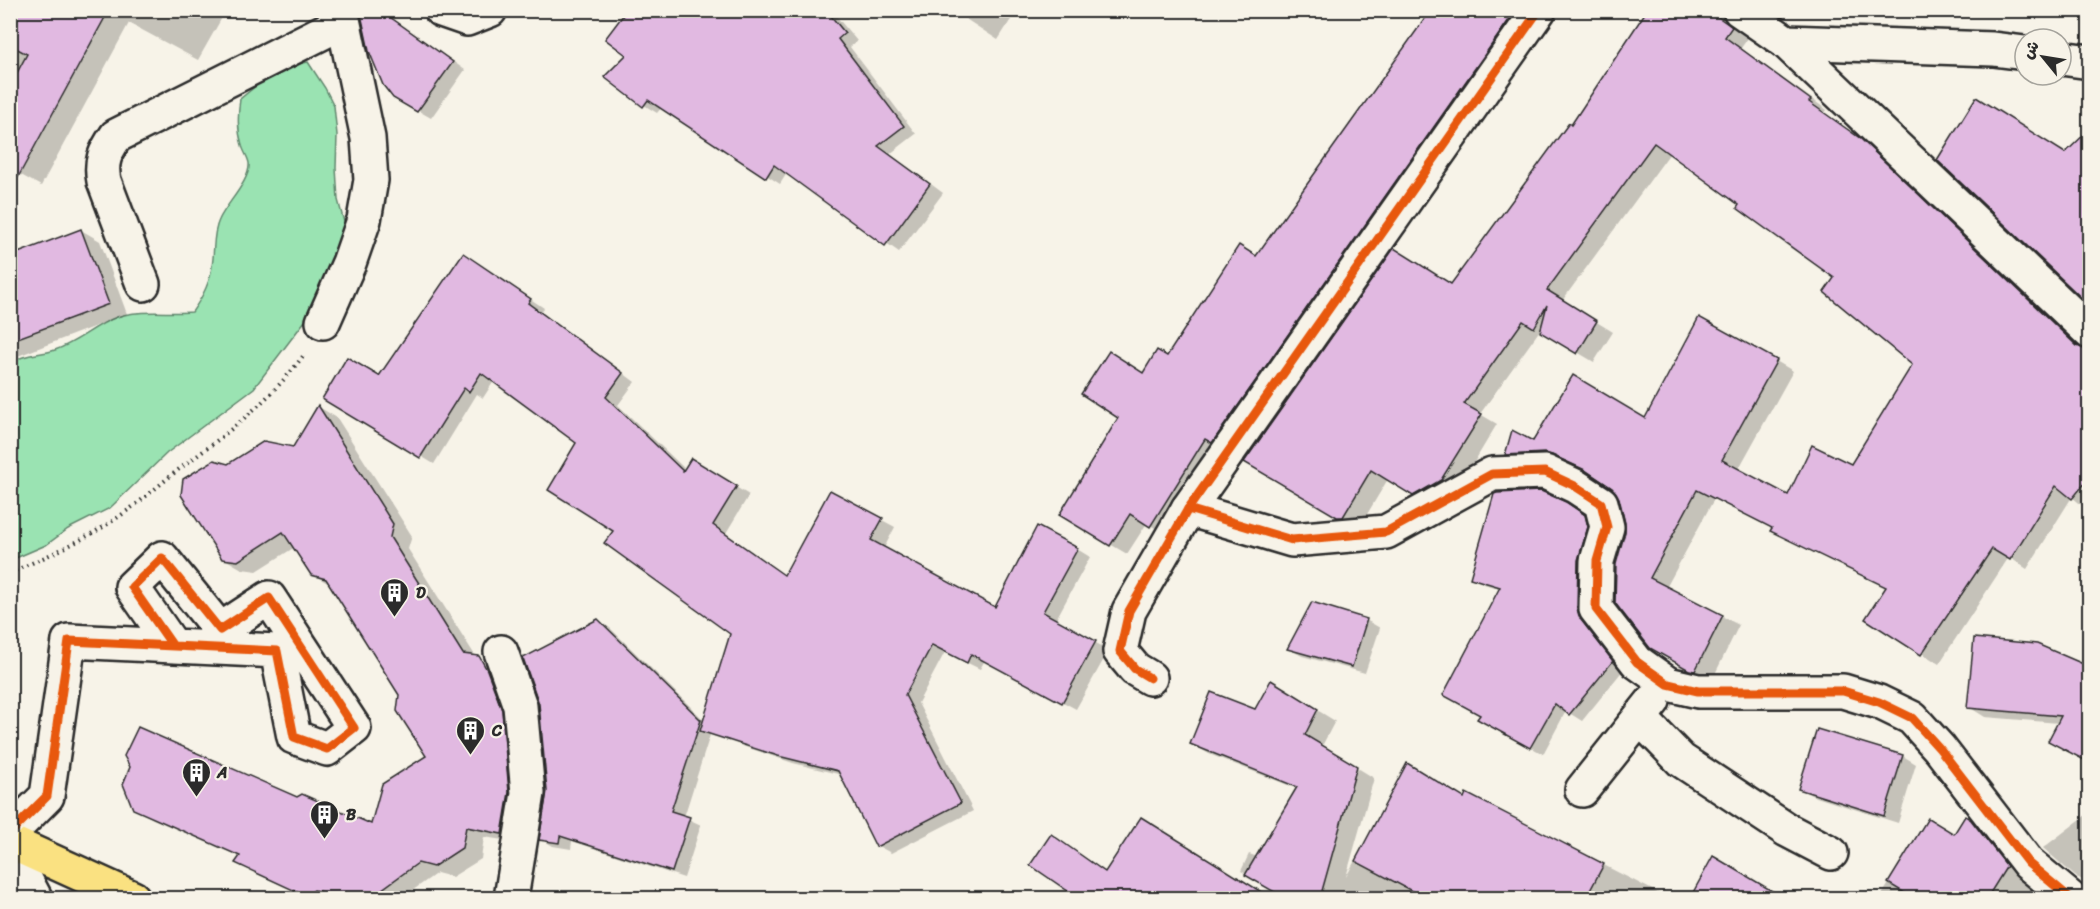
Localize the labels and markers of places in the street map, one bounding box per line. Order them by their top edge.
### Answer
building icon: D [379,576,411,618]
place label: D [416,578,426,607]
building icon: C [455,714,487,756]
place label: C [491,716,503,745]
building icon: A [180,756,212,798]
place label: A [216,758,228,787]
building icon: B [309,798,341,840]
place label: B [346,800,357,829]

